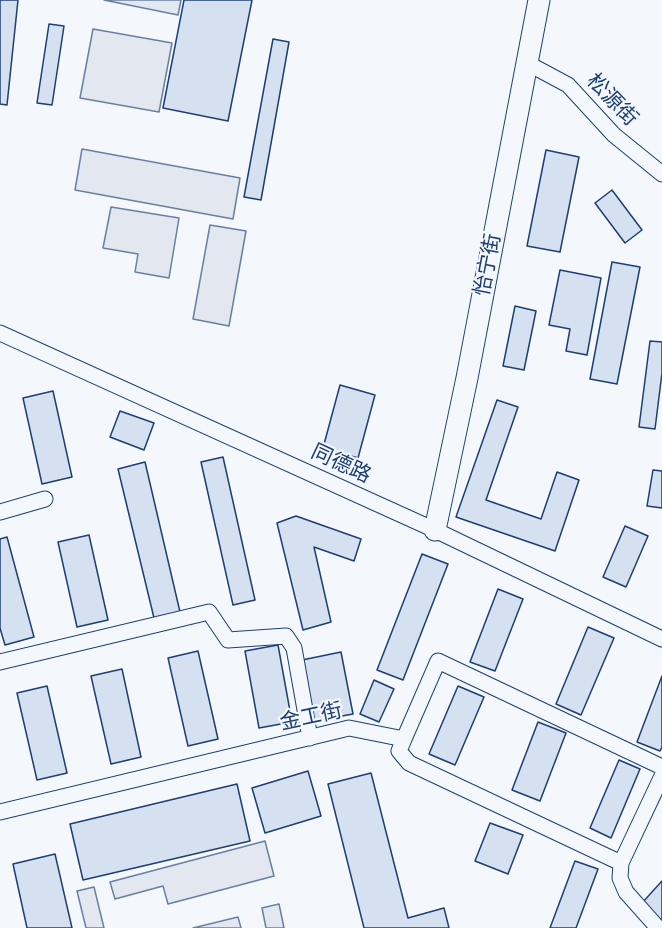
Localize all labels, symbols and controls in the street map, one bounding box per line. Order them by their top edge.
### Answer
street label: 松源街 [581,69,643,131]
street label: 怡宁街 [470,232,506,298]
street label: 同德路 [307,439,375,489]
street label: 金工街 [278,698,344,736]

